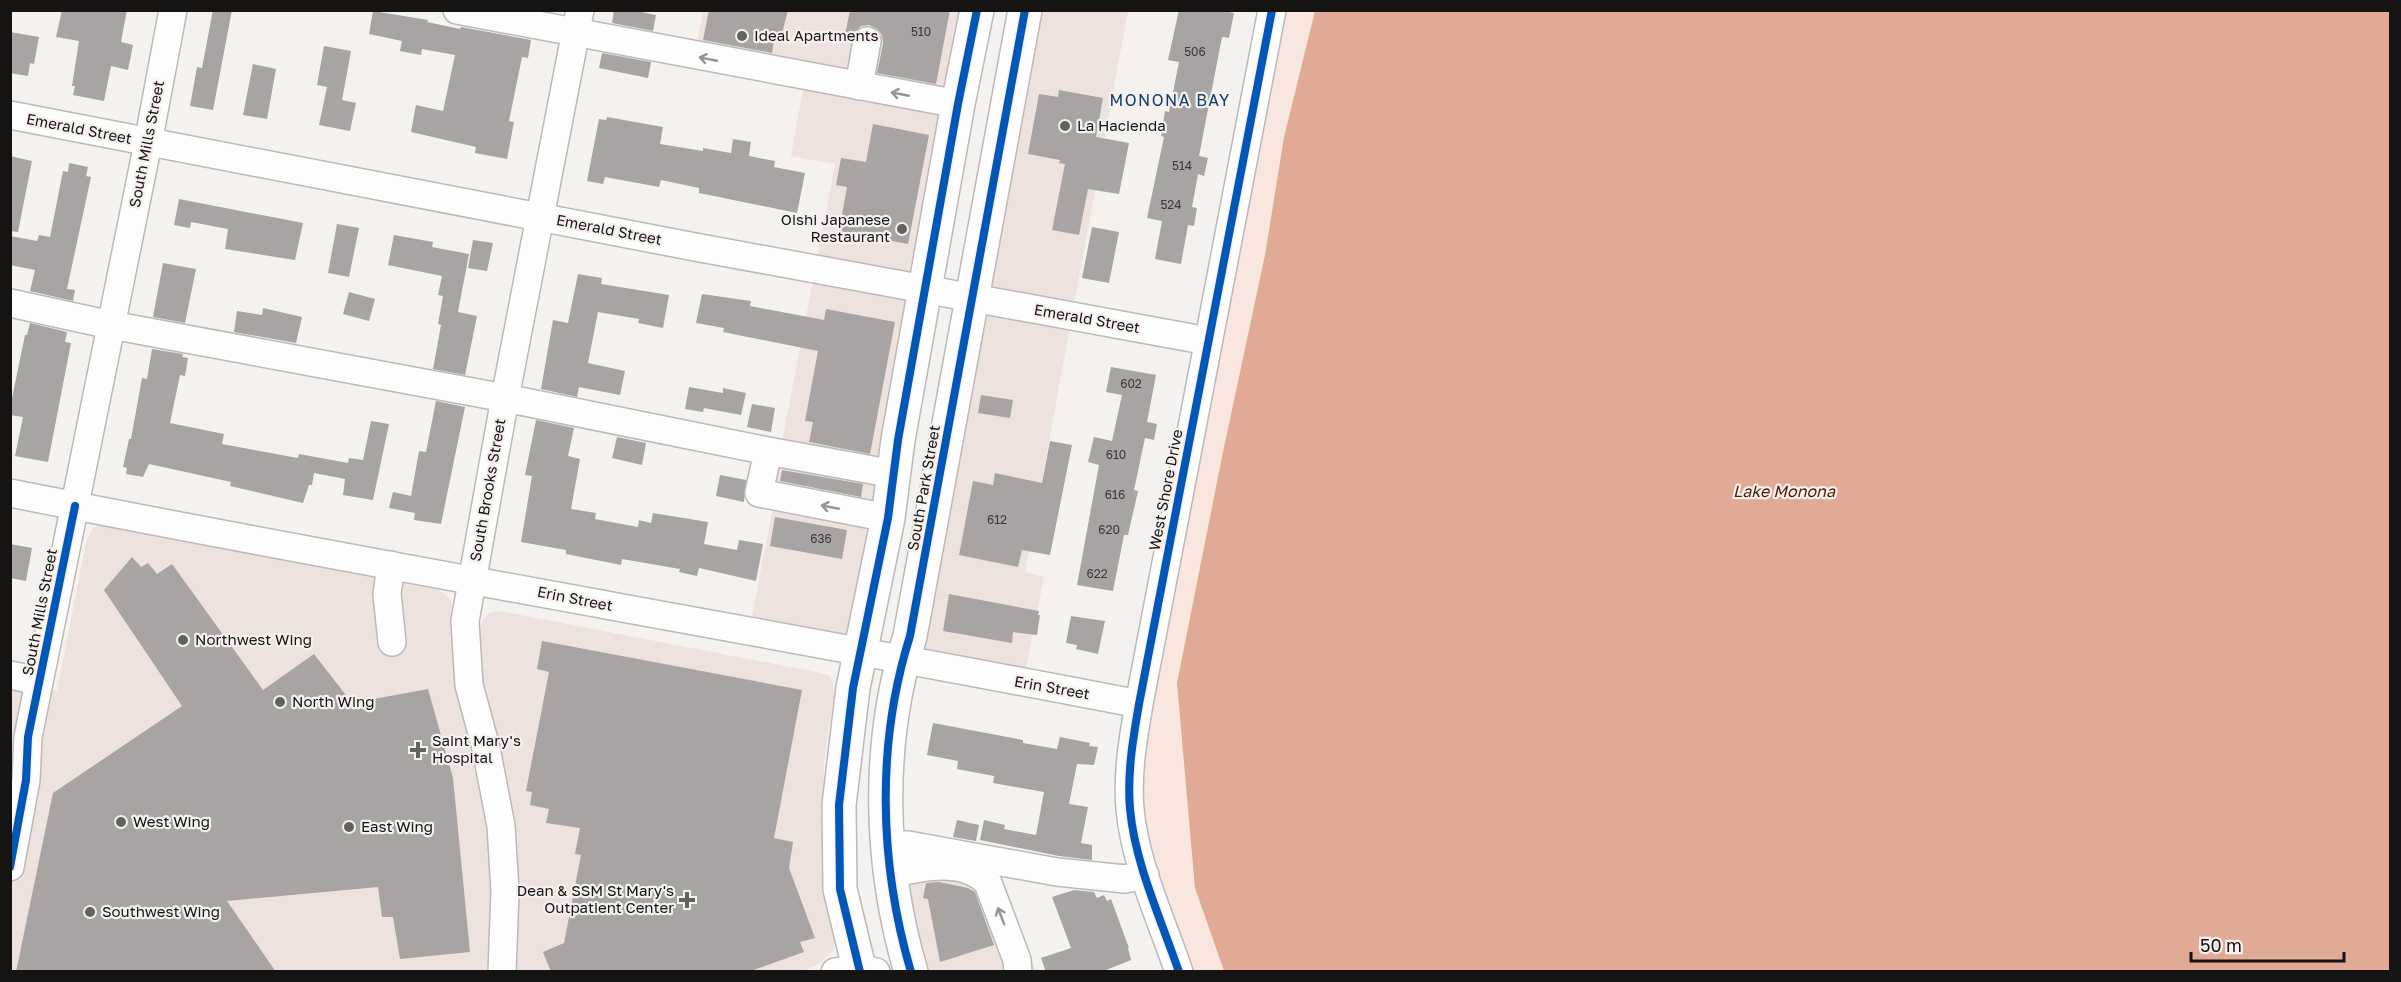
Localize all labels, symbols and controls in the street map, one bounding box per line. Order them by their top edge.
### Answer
house number: 510 [911,24,931,39]
place label: Ideal Apartments [754,26,879,44]
marker: Ideal Apartments [735,29,749,43]
house number: 506 [1184,44,1206,59]
one-way arrow [699,53,719,64]
street label: South Mills Street [125,79,167,209]
one-way arrow [891,88,910,99]
district label: MONONA BAY [1109,90,1231,110]
street label: Emerald Street [25,109,134,147]
place label: La Hacienda [1077,116,1166,134]
marker: La Hacienda [1058,119,1072,133]
house number: 514 [1172,158,1192,173]
house number: 524 [1160,197,1182,212]
street label: Emerald Street [555,210,664,248]
place label: Oishi Japanese Restaurant [781,210,890,245]
marker: Oishi Japanese Restaurant [895,222,909,236]
street label: Emerald Street [1033,300,1142,336]
house number: 602 [1120,376,1142,391]
street label: South Brooks Street [466,417,508,563]
street label: South Park Street [903,424,943,552]
street label: West Shore Drive [1144,427,1186,552]
house number: 610 [1106,447,1126,462]
water label: Lake Monona [1733,481,1836,501]
house number: 616 [1105,487,1125,502]
one-way arrow [821,501,841,512]
house number: 612 [987,512,1007,527]
house number: 620 [1098,522,1120,537]
house number: 636 [810,531,832,546]
street label: South Mills Street [18,547,60,677]
house number: 622 [1086,566,1108,581]
street label: Erin Street [536,582,614,614]
place label: Northwest Wing [195,630,312,648]
marker: Northwest Wing [176,633,190,647]
street label: Erin Street [1013,672,1091,703]
place label: North Wing [292,692,374,710]
marker: North Wing [273,695,287,709]
place label: Saint Mary's Hospital [432,731,521,766]
marker: Saint Mary's Hospital [409,741,427,759]
place label: West Wing [133,812,210,830]
marker: West Wing [114,815,128,829]
place label: East Wing [361,817,433,835]
marker: East Wing [342,820,356,834]
place label: Dean & SSM St Mary's Outpatient Center [517,881,674,916]
marker: Dean & SSM St Mary's Outpatient Center [678,891,696,909]
place label: Southwest Wing [102,902,220,920]
marker: Southwest Wing [83,905,97,919]
one-way arrow [994,907,1005,926]
scale bar [2191,925,2344,963]
text: 50 m [2200,934,2242,956]

